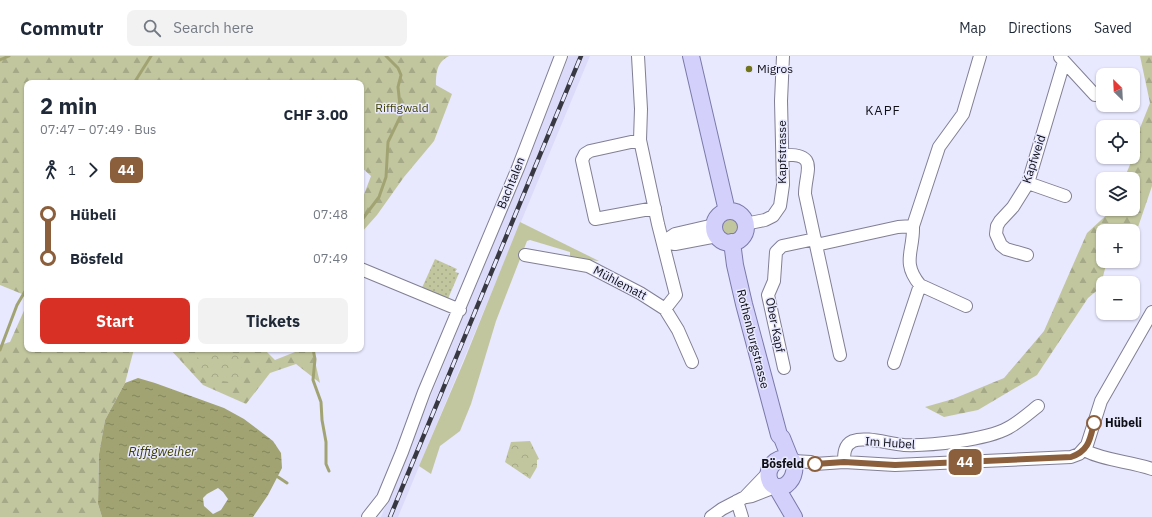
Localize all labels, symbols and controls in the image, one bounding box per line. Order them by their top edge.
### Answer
search box [127,10,407,46]
text: Commutr [20,16,103,40]
icon: search [141,17,163,39]
text: Search here [173,18,254,37]
text: Map [959,19,986,37]
text: Directions [1008,19,1072,37]
text: Saved [1094,19,1132,37]
place label: Migros [757,61,793,76]
marker: Migros [744,64,754,74]
north arrow [1096,68,1140,112]
map controls [1096,68,1140,320]
text: 2 min [40,91,97,120]
park label: Riffigwald [375,100,429,115]
district label: KAPF [865,102,901,119]
text: CHF 3.00 [283,105,348,124]
street label: Kapfstrasse [774,120,789,184]
button: locate [1096,120,1140,164]
text: 07:47 – 07:49 · Bus [40,121,156,138]
street label: Kapfweid [1019,133,1048,185]
street label: Bachtalen [493,155,528,211]
icon: walk [40,159,62,181]
icon: forward [82,159,104,181]
text: 44 [118,161,135,179]
text: 1 [68,162,76,179]
button: layers [1096,172,1140,216]
text: Hübeli [70,205,116,224]
text: 07:48 [313,206,348,223]
button: + [1096,224,1140,268]
text: Bösfeld [70,249,123,268]
text: 07:49 [313,250,348,267]
street label: Mühlematt [591,262,650,303]
button: − [1096,276,1140,320]
street label: Rothenburgstrasse [734,288,773,390]
street label: Ober-Kapf [763,296,788,354]
button: Start [40,298,190,344]
button: Tickets [198,298,348,344]
marker: Hübeli [1086,415,1102,431]
place label: Hübeli [1105,415,1142,430]
street label: Im Hubel [864,433,916,452]
water label: Riffigweiher [128,443,197,460]
line badge: 44 [947,449,983,475]
text: 44 [957,453,973,471]
place label: Bösfeld [761,456,804,471]
marker: Bösfeld [807,456,823,472]

